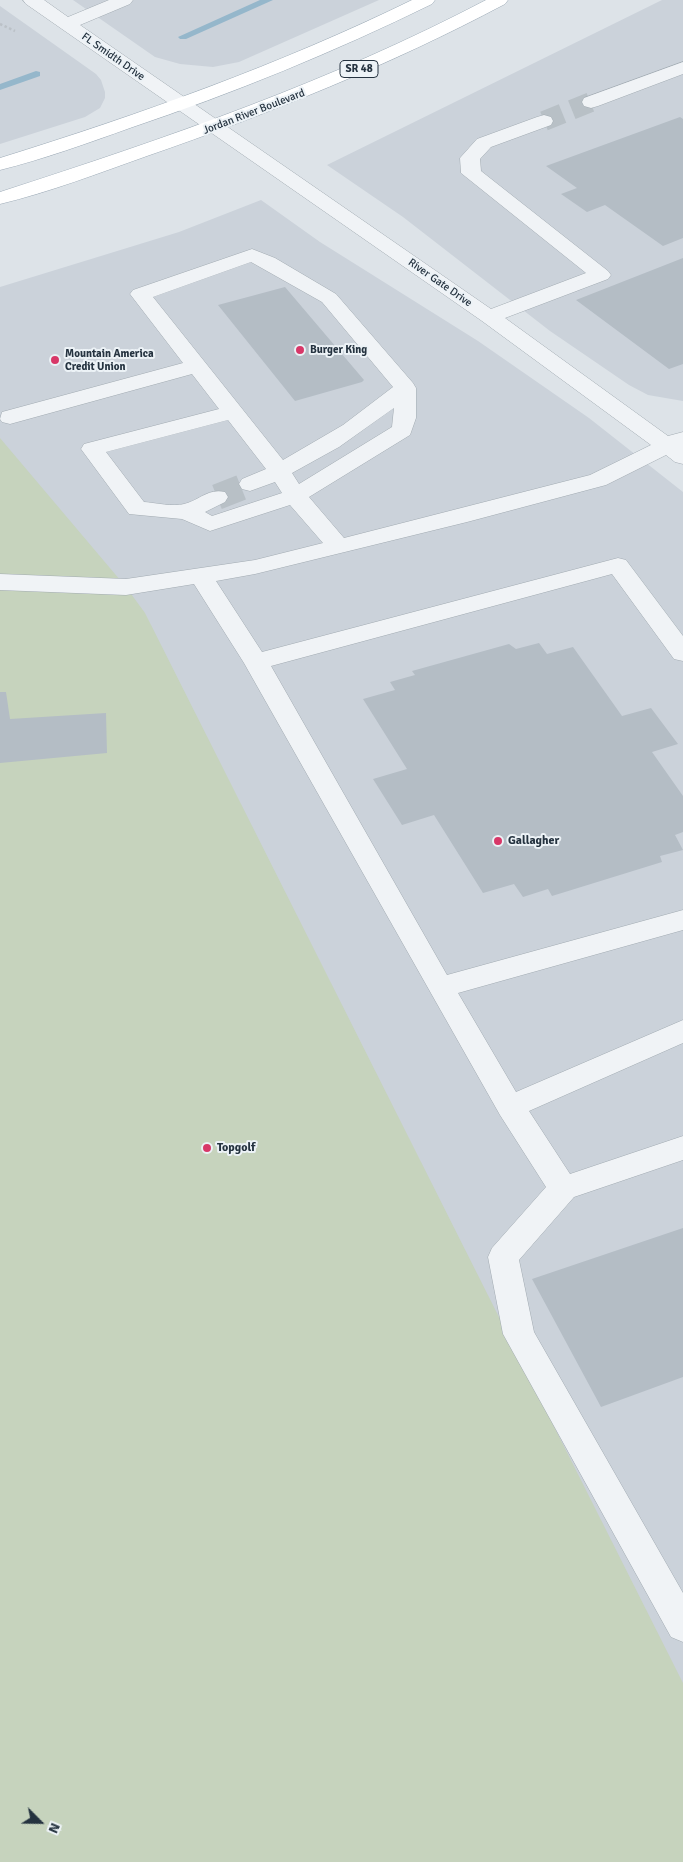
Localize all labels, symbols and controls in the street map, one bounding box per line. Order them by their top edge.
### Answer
street label: FL Smidth Drive [79,30,147,84]
road number: SR 48 [340,61,378,78]
street label: Jordan River Boulevard [201,86,307,138]
street label: River Gate Drive [405,256,475,310]
place label: Burger King [310,343,367,357]
marker: Burger King [294,344,306,356]
place label: Mountain America Credit Union [65,347,154,373]
marker: Mountain America Credit Union [49,354,61,366]
place label: Gallagher [508,834,559,848]
marker: Gallagher [492,835,504,847]
place label: Topgolf [217,1141,255,1155]
marker: Topgolf [201,1142,213,1154]
north arrow [15,1797,65,1847]
text: N [45,1820,64,1836]

